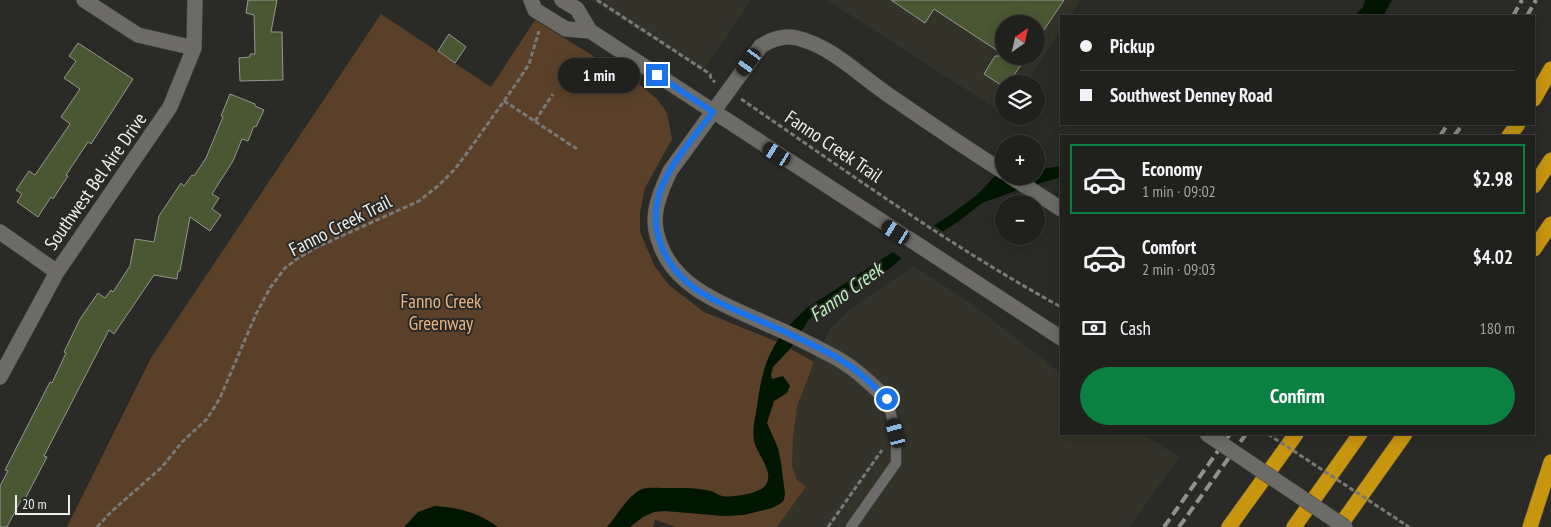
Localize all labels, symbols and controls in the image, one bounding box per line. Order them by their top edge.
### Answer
north arrow [995,15,1045,65]
map controls [995,15,1045,245]
text: Pickup [1110,34,1155,58]
car [734,45,763,79]
callout: 1 min [557,58,640,92]
route end [646,64,668,86]
text: 1 min [583,65,615,85]
button: layers [995,75,1045,125]
text: Southwest Denney Road [1110,83,1273,107]
street label: Fanno Creek Trail [781,105,888,188]
street label: Southwest Bel Aire Drive [39,108,151,254]
button: + [995,135,1045,185]
car [760,140,793,168]
icon: car [1082,157,1127,202]
text: Economy [1142,157,1202,181]
text: $2.98 [1473,167,1513,191]
text: 1 min · 09:02 [1142,181,1216,201]
street label: Fanno Creek Trail [285,189,396,261]
button: − [995,195,1045,245]
car [879,218,912,246]
icon: car [1082,235,1127,280]
text: Comfort [1142,235,1196,259]
text: $4.02 [1473,245,1513,269]
water label: Fanno Creek [804,255,890,328]
text: 2 min · 09:03 [1142,259,1216,279]
park label: Fanno Creek Greenway [401,289,482,335]
icon: cash [1080,314,1108,342]
text: Cash [1120,316,1151,340]
text: 180 m [1480,318,1515,338]
button: Confirm [1080,367,1515,425]
route start [876,388,898,410]
car [884,417,907,449]
scale bar [15,492,70,515]
text: 20 m [22,495,47,513]

